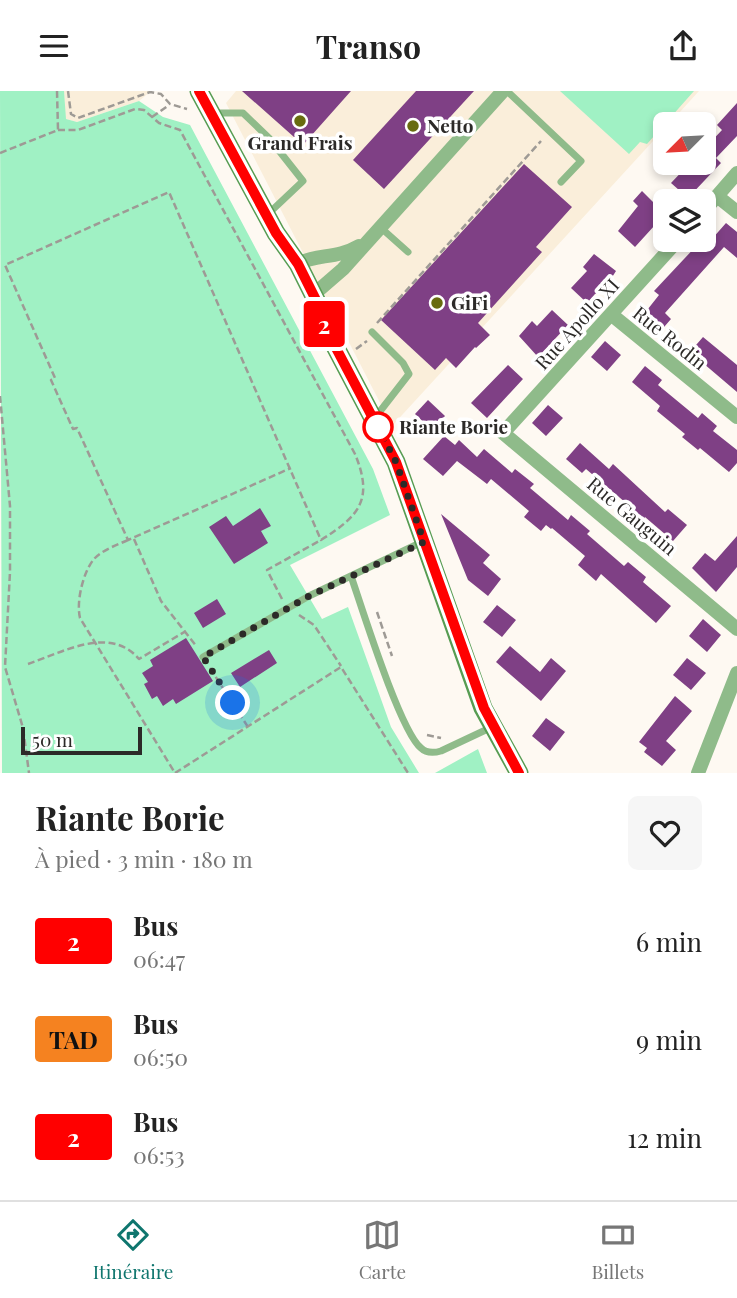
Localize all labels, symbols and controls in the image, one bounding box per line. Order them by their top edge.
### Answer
text: Transo [316,24,421,67]
icon: menu [35,27,73,65]
icon: share [664,27,702,65]
place label: Netto [427,112,474,138]
north arrow [653,112,716,175]
map controls [653,112,716,252]
marker: Grand Frais [292,113,308,129]
marker: Netto [405,118,421,134]
place label: Grand Frais [248,129,353,155]
button: layers [653,189,716,252]
street label: Rue Apollo XI [528,272,624,375]
place label: GiFi [451,289,488,315]
marker: GiFi [429,295,445,311]
street label: Rue Rodin [628,299,714,376]
line badge: 2 [301,301,347,347]
text: 2 [318,308,330,340]
marker: Riante Borie [363,412,393,442]
place label: Riante Borie [399,413,508,439]
street label: Rue Gauguin [582,470,683,561]
your location [215,685,250,720]
scale bar [21,724,142,756]
text: 50 m [32,726,73,752]
text: Riante Borie [35,795,225,839]
button: heart [628,796,702,870]
text: À pied · 3 min · 180 m [35,843,253,874]
text: Bus [133,908,178,943]
text: 6 min [636,924,702,959]
text: 2 [67,925,80,957]
text: 06:47 [133,943,185,974]
text: Bus [133,1006,178,1041]
text: 9 min [636,1022,702,1057]
text: TAD [49,1023,98,1055]
text: 06:50 [133,1041,188,1072]
text: Bus [133,1104,178,1139]
text: 12 min [627,1120,702,1155]
text: 2 [67,1121,80,1153]
text: 06:53 [133,1139,185,1170]
tab: Itinéraire [93,1216,173,1284]
tab: Carte [359,1216,406,1284]
tab: Billets [591,1216,644,1284]

